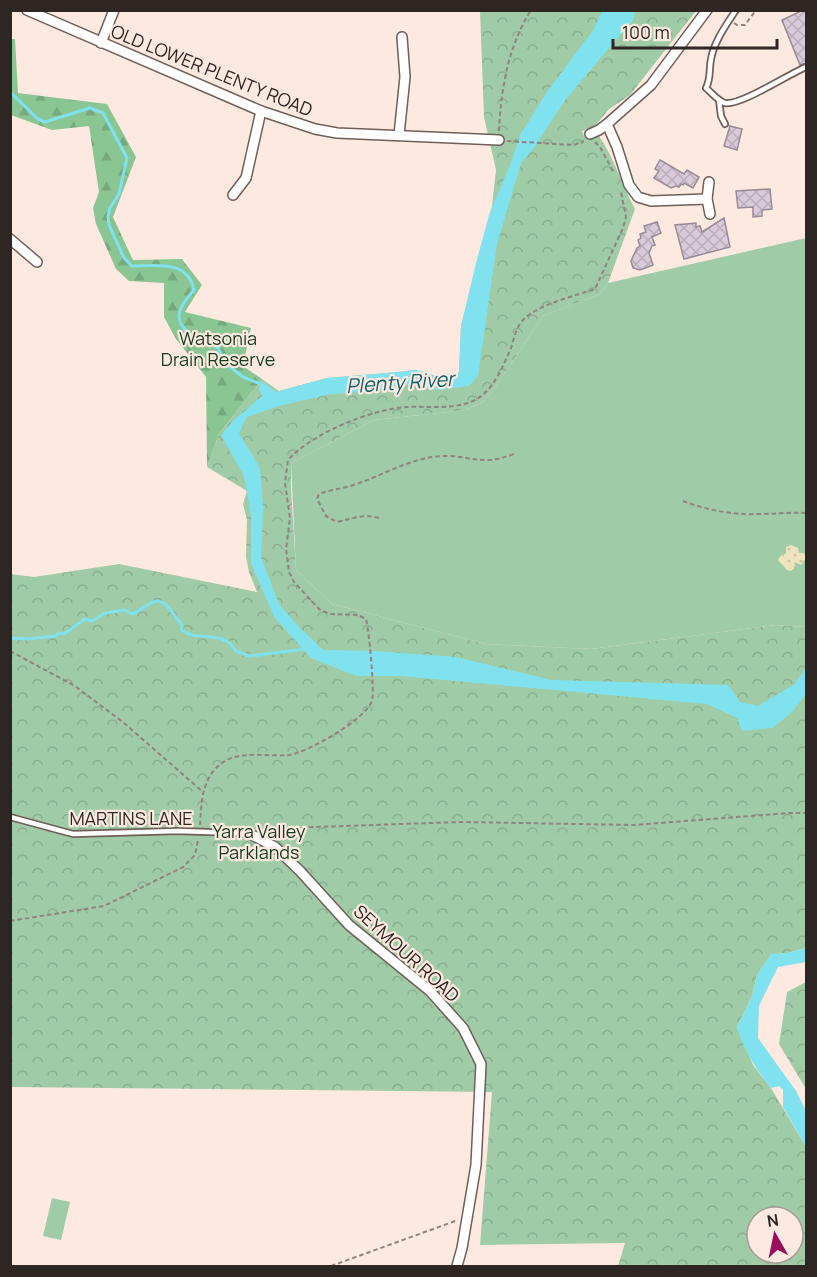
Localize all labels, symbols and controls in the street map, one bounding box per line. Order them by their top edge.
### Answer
scale bar [613,12,776,50]
street label: OLD LOWER PLENTY ROAD [108,18,316,122]
text: 100 m [622,20,670,44]
park label: Watsonia Drain Reserve [161,326,275,371]
water label: Plenty River [345,365,458,399]
street label: MARTINS LANE [69,806,193,830]
park label: Yarra Valley Parklands [212,819,306,864]
street label: SEYMOUR ROAD [349,899,465,1007]
north arrow [745,1205,805,1265]
text: N [765,1208,780,1232]

